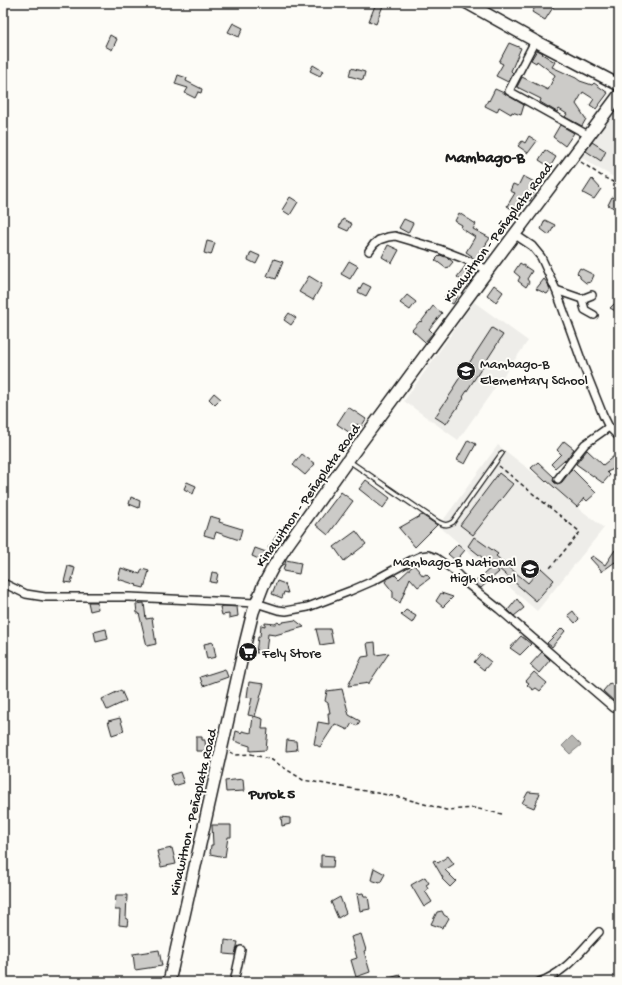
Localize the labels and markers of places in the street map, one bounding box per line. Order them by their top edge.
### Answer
place label: Mambago-B Elementary School [480,357,588,390]
school or university icon: Mambago-B Elementary School [455,360,477,382]
place label: Mambago-B National High School [393,555,516,588]
school or university icon: Mambago-B National High School [519,558,541,580]
supermarket icon: Fely Store [237,641,259,663]
place label: Fely Store [261,646,322,663]

